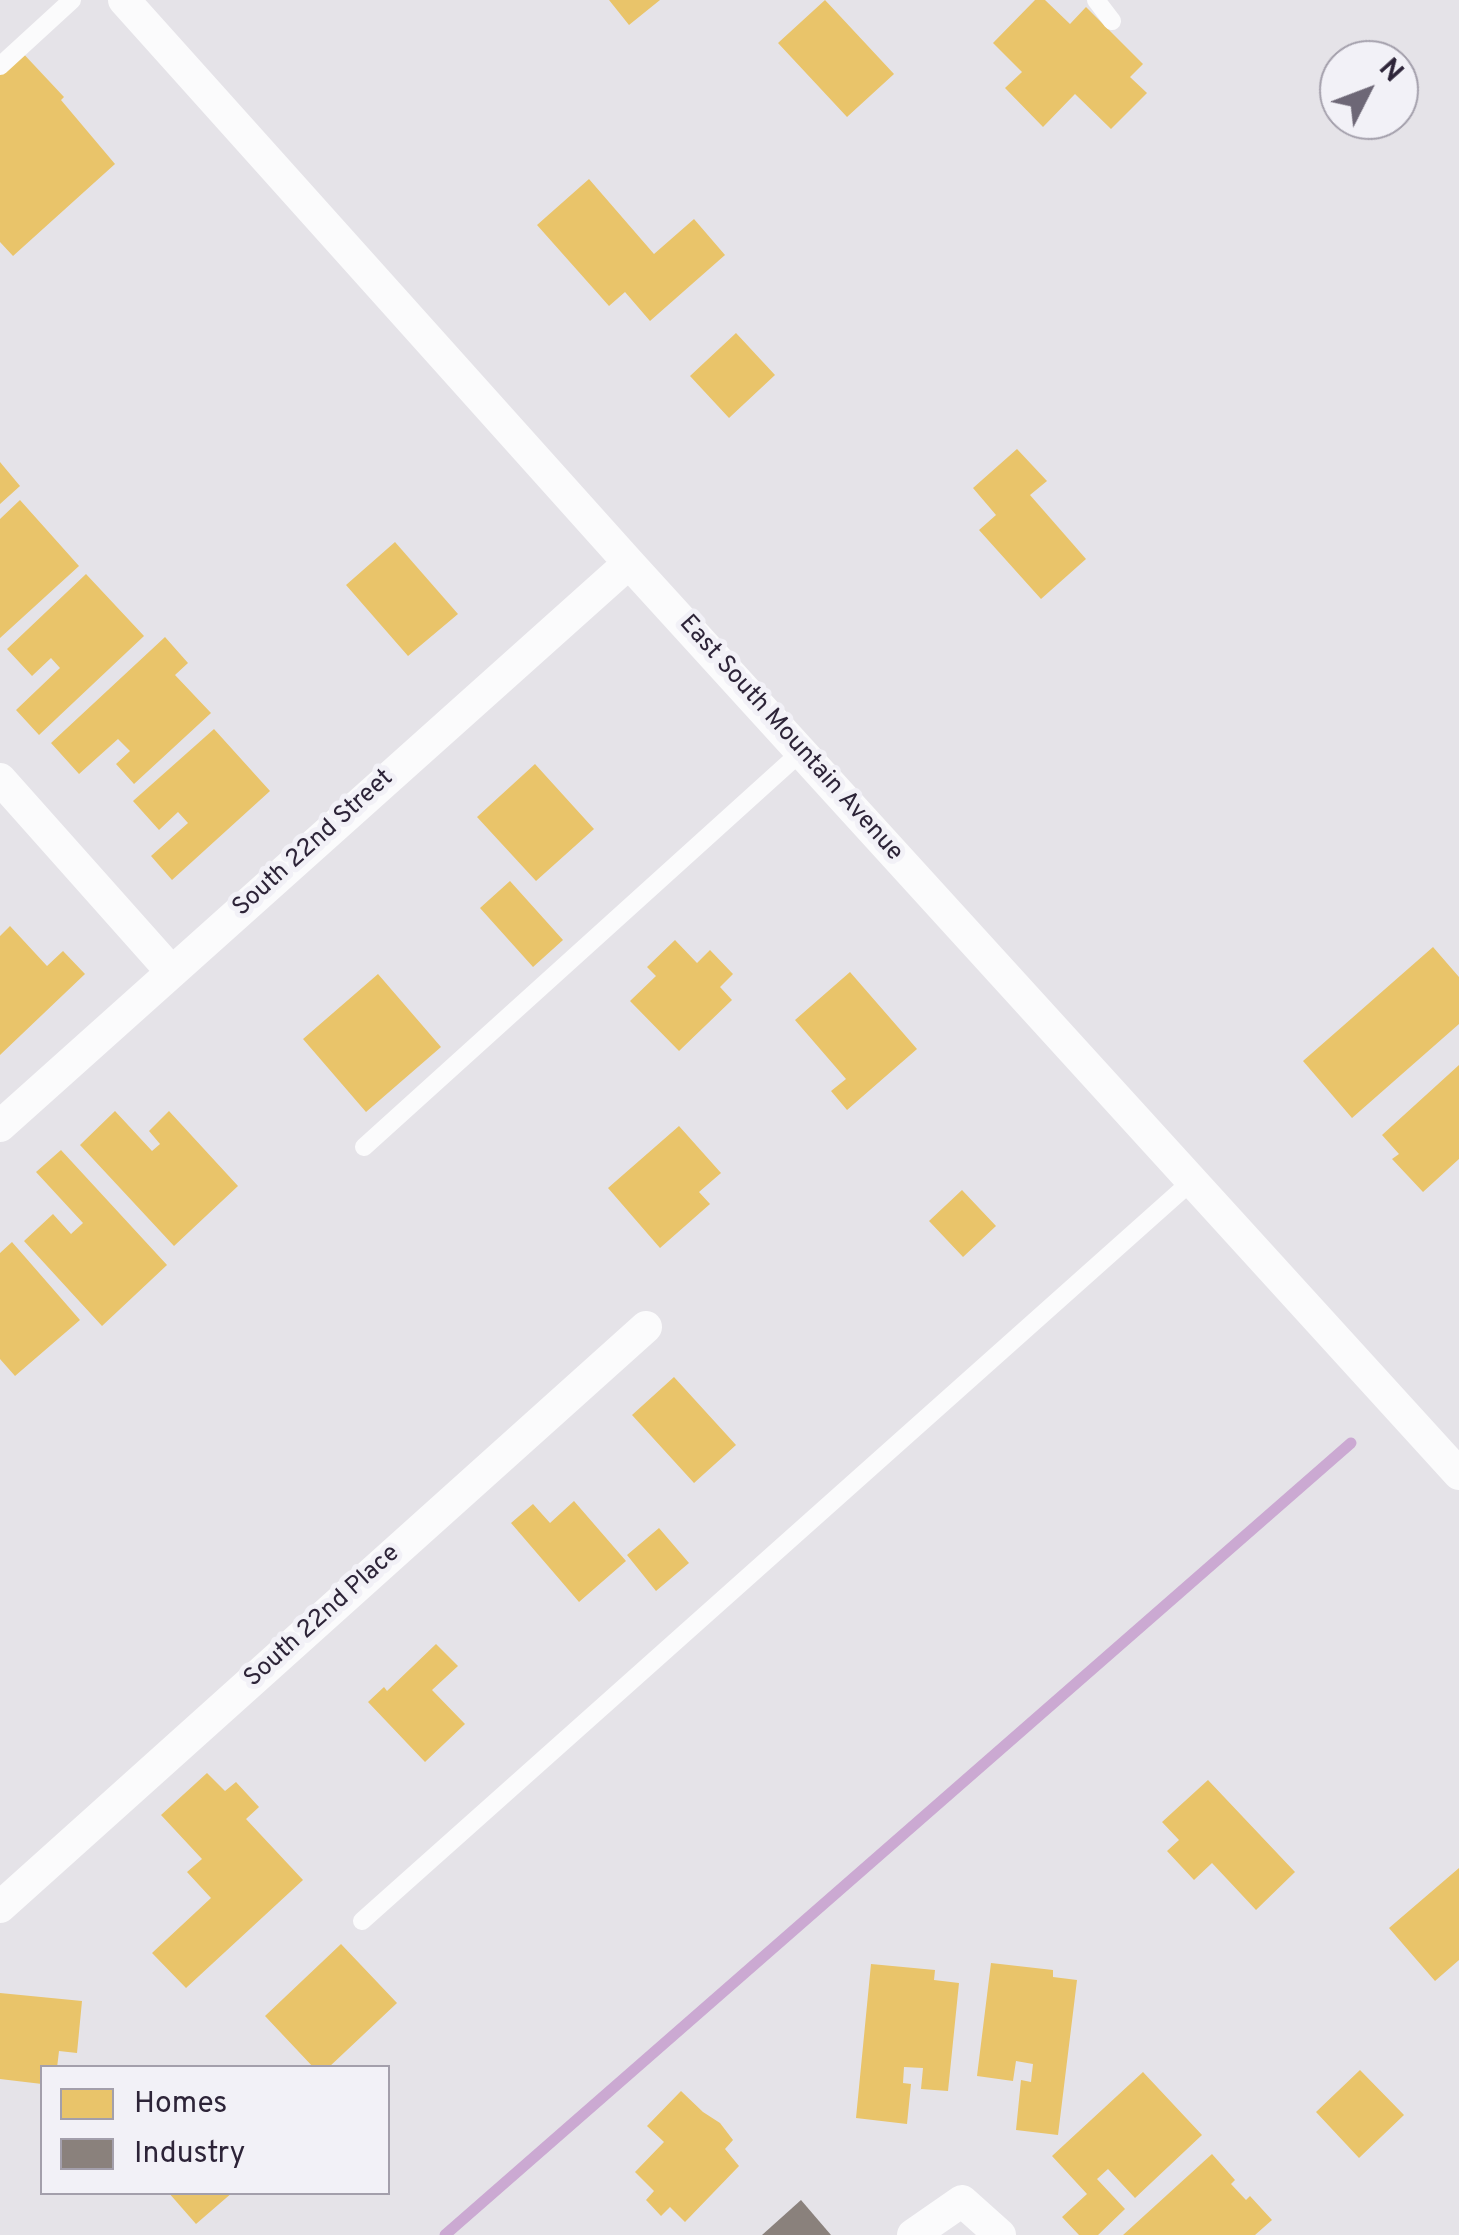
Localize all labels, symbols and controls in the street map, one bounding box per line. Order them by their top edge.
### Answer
north arrow [1319,40,1419,140]
text: N [1370,52,1410,91]
street label: East South Mountain Avenue [672,610,908,868]
street label: South 22nd Street [228,764,400,924]
street label: South 22nd Place [239,1539,407,1695]
legend [40,2065,390,2195]
text: Homes [134,2086,227,2123]
text: Industry [134,2136,245,2173]

